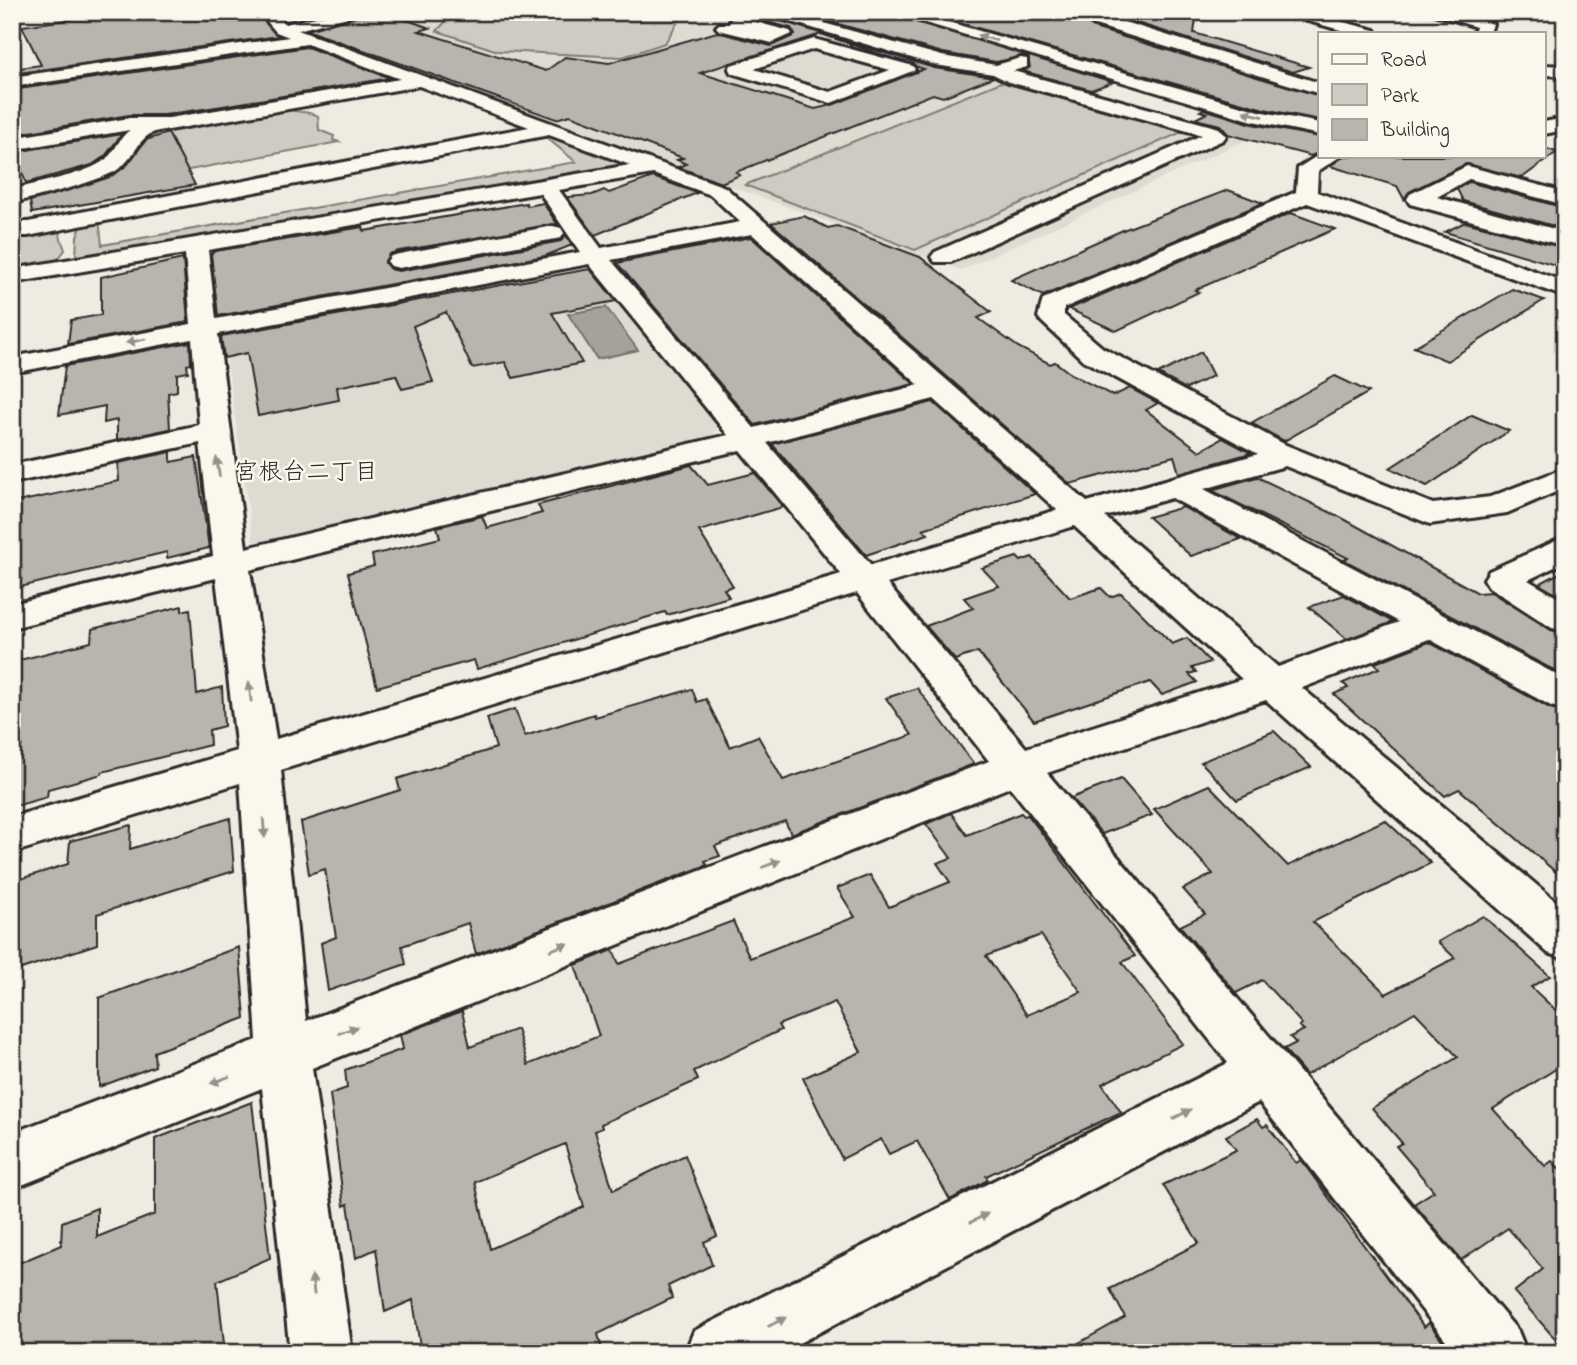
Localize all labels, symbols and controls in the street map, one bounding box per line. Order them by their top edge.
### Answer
legend [1318,32,1546,158]
one-way arrow [976,33,997,43]
text: Road [1381,46,1427,76]
text: Park [1381,82,1420,112]
one-way arrow [1242,109,1263,119]
text: Building [1380,116,1450,148]
one-way arrow [125,336,147,347]
one-way arrow [213,455,224,477]
district label: 宮根台二丁目 [234,456,378,491]
one-way arrow [245,681,256,703]
one-way arrow [259,817,270,839]
one-way arrow [761,859,782,870]
one-way arrow [549,942,570,953]
one-way arrow [337,1025,358,1036]
one-way arrow [210,1074,231,1085]
one-way arrow [1172,1108,1192,1119]
one-way arrow [970,1212,990,1224]
one-way arrow [307,1274,318,1296]
one-way arrow [767,1316,787,1327]

